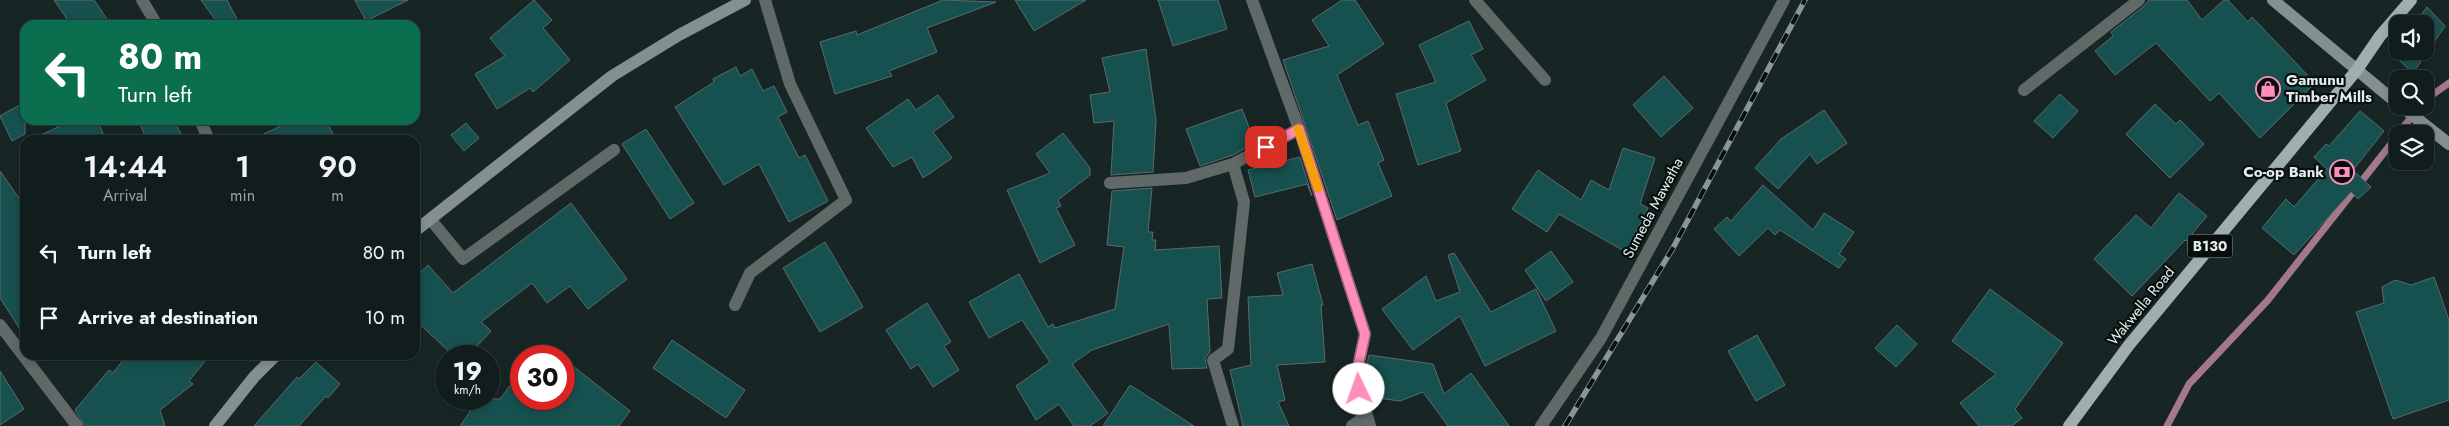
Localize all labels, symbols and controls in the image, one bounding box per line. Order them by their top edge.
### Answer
map controls [2389,15,2434,170]
button: sound [2389,15,2434,60]
text: 80 m [118,32,202,82]
icon: left [35,40,100,105]
place label: Gamunu Timber Mills [2286,69,2372,108]
button: search [2389,70,2434,115]
shop icon: Gamunu Timber Mills [2255,76,2281,102]
text: Turn left [118,78,192,110]
button: layers [2389,125,2434,170]
pin [1245,126,1287,168]
icon: arrive [1252,133,1280,161]
text: 14:44 [83,145,167,188]
text: 1 [235,145,250,188]
text: 90 [318,145,357,188]
street label: Sumeda Mawatha [1617,154,1689,262]
bank icon: Co-op Bank [2329,159,2355,185]
place label: Co-op Bank [2243,161,2324,183]
text: Arrival [103,184,147,207]
text: min [230,184,255,207]
text: m [331,184,344,207]
road number: B130 [2188,235,2232,258]
icon: left [35,239,63,267]
text: Turn left [78,239,151,266]
text: 80 m [363,239,405,266]
street label: Wakwella Road [2102,262,2180,350]
icon: arrive [35,304,63,332]
text: Arrive at destination [78,304,258,331]
text: 10 m [365,304,405,331]
speed limit sign: 30 [510,345,575,410]
text: 19 [453,353,482,389]
position arrow [1332,362,1384,414]
text: km/h [454,381,481,399]

